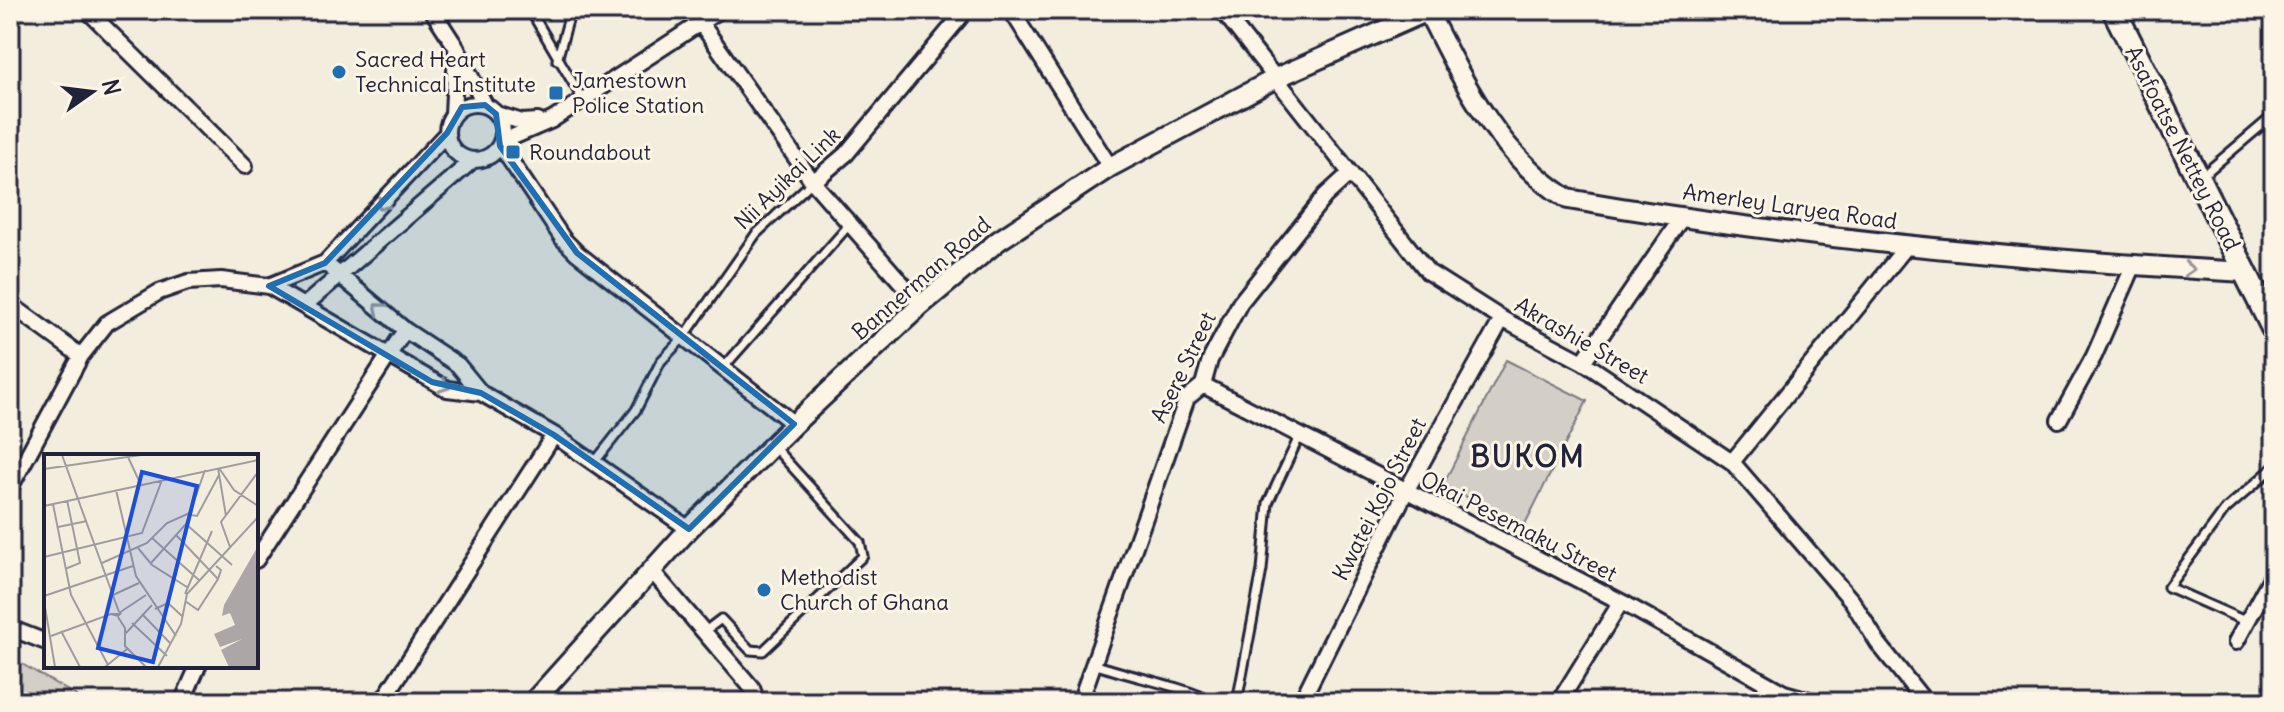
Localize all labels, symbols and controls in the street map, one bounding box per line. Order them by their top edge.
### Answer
street label: Asafoatse Nettey Road [2119,41,2247,255]
place label: Sacred Heart Technical Institute [355,45,536,98]
north arrow [52,52,132,132]
marker: Sacred Heart Technical Institute [330,63,348,81]
place label: Jamestown Police Station [572,66,704,119]
text: N [96,76,127,98]
marker: Jamestown Police Station [547,84,565,102]
street label: Nii Ayikai Link [728,121,846,235]
place label: Roundabout [529,138,651,166]
marker: Roundabout [504,143,522,161]
street label: Amerley Laryea Road [1681,177,1899,235]
one-way arrow [378,196,392,211]
street label: Bannerman Road [846,210,996,346]
one-way arrow [2183,260,2196,277]
street label: Akrashie Street [1510,290,1654,390]
one-way arrow [373,303,388,318]
street label: Asere Street [1144,307,1222,427]
one-way arrow [437,377,451,393]
street label: Kwatei Kojo Street [1326,413,1432,585]
district label: BUKOM [1470,437,1586,475]
inset map [44,454,258,668]
street label: Okai Pesemaku Street [1416,464,1622,588]
place label: Methodist Church of Ghana [780,563,949,616]
marker: Methodist Church of Ghana [755,581,773,599]

